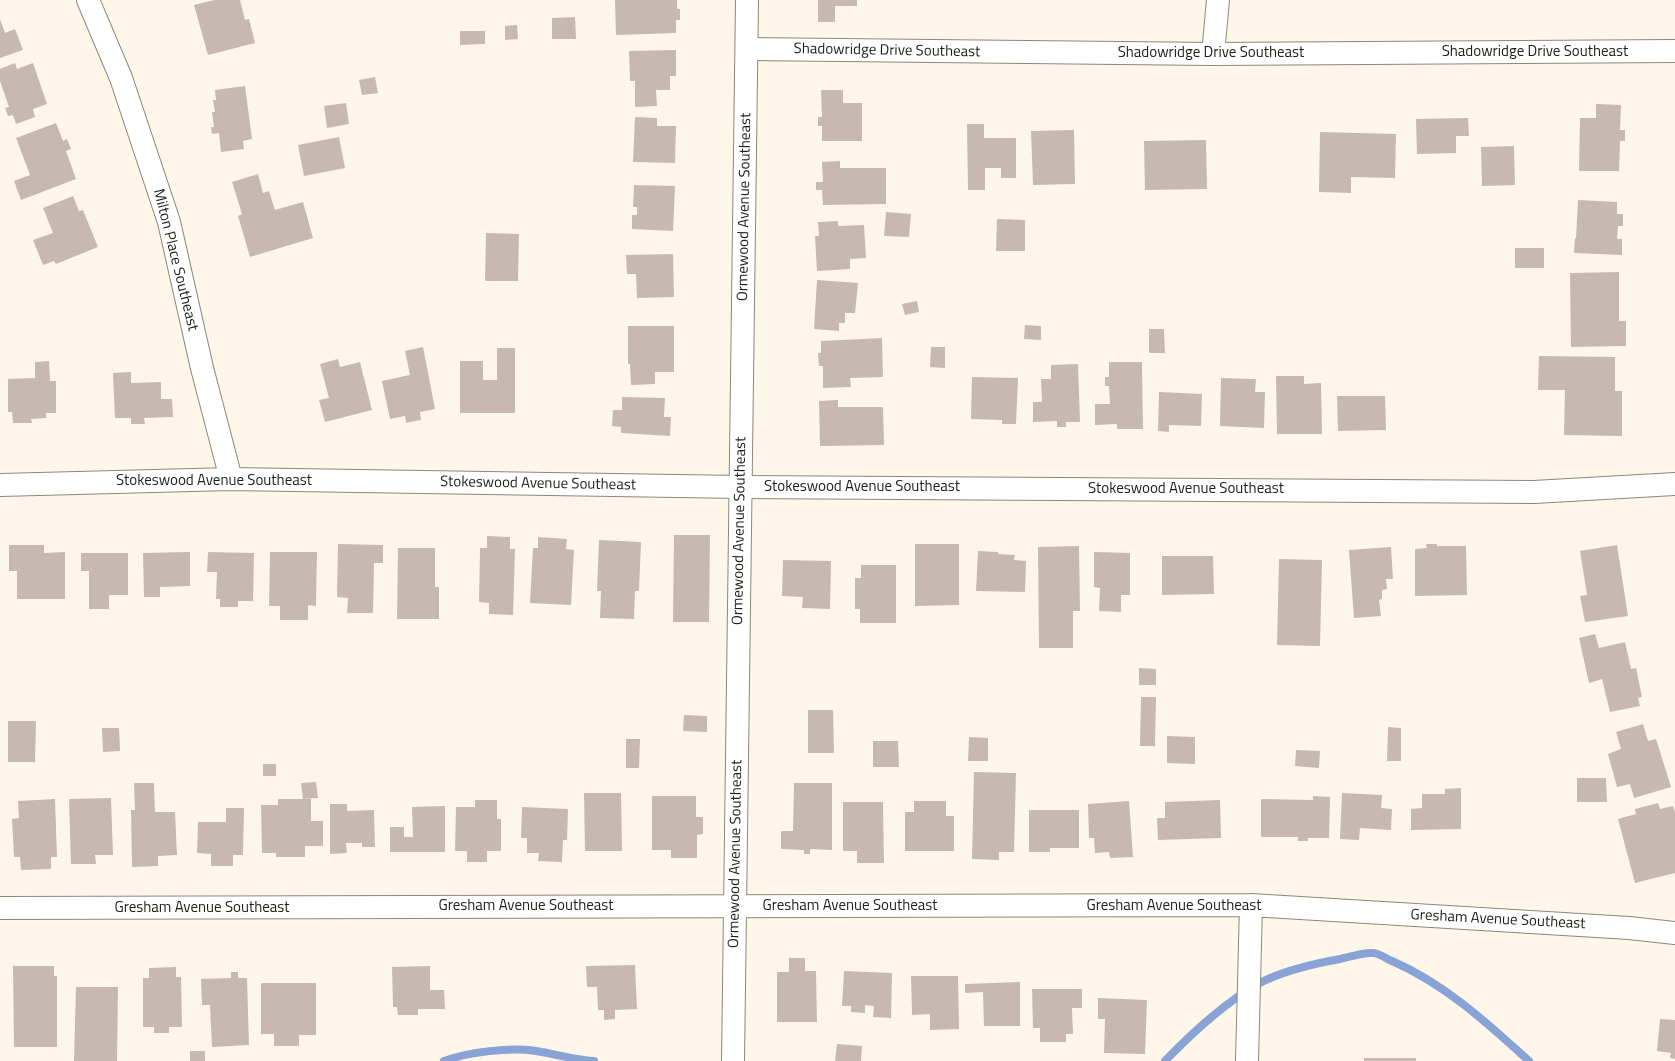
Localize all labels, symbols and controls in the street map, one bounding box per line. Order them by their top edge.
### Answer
street label: Shadowridge Drive Southeast [794,40,980,62]
street label: Shadowridge Drive Southeast [1442,43,1628,61]
street label: Shadowridge Drive Southeast [1118,44,1304,62]
street label: Ormewood Avenue Southeast [734,113,756,301]
street label: Milton Place Southeast [149,187,201,333]
street label: Ormewood Avenue Southeast [729,437,751,625]
street label: Stokeswood Avenue Southeast [116,472,312,490]
street label: Stokeswood Avenue Southeast [440,473,636,495]
street label: Stokeswood Avenue Southeast [764,478,960,496]
street label: Stokeswood Avenue Southeast [1088,480,1284,498]
street label: Ormewood Avenue Southeast [725,760,747,948]
street label: Gresham Avenue Southeast [438,897,614,915]
street label: Gresham Avenue Southeast [762,897,938,915]
street label: Gresham Avenue Southeast [1086,897,1262,915]
street label: Gresham Avenue Southeast [114,899,290,917]
street label: Gresham Avenue Southeast [1410,906,1586,934]

